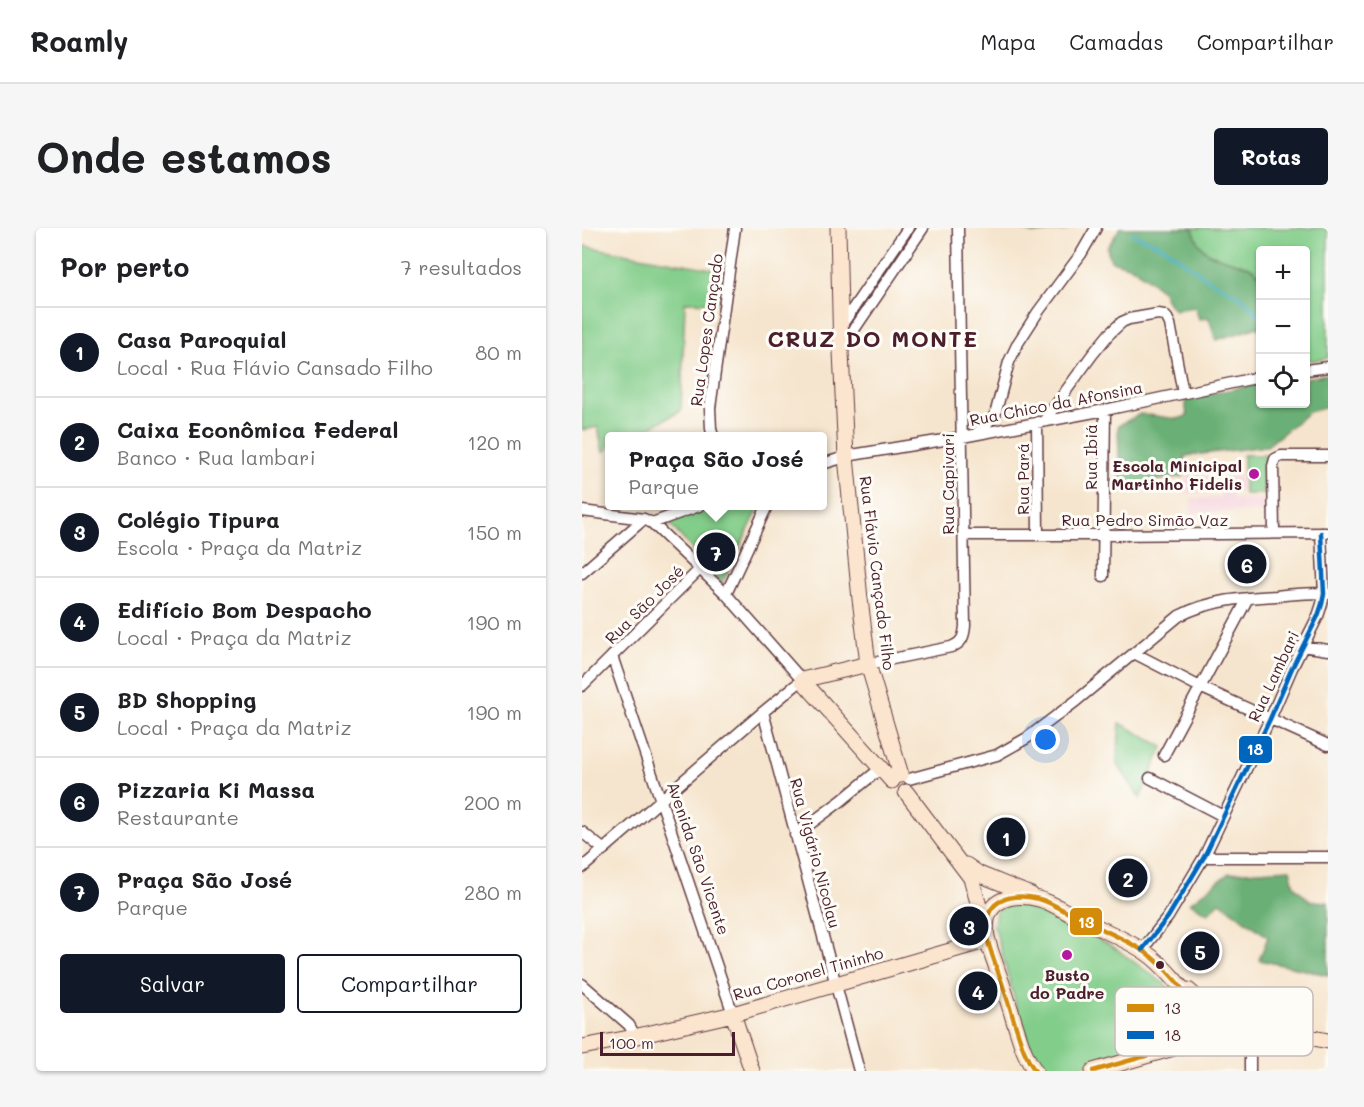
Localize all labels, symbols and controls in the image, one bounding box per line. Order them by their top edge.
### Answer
text: Roamly [30,23,129,59]
text: Mapa [980,28,1036,55]
text: Camadas [1069,28,1164,55]
text: Compartilhar [1197,28,1334,55]
button: Rotas [1214,128,1328,185]
text: Onde estamos [36,129,332,184]
map controls [1256,246,1310,408]
button: + [1256,246,1310,300]
text: Por perto [60,250,189,284]
street label: Rua Lopes Cançado [685,252,727,408]
text: 7 resultados [401,254,522,280]
button: − [1256,300,1310,354]
district label: CRUZ DO MONTE [767,324,979,353]
text: Casa Paroquial [117,325,286,354]
text: 1 [75,339,84,365]
text: 80 m [475,339,522,365]
text: Local · Rua Flávio Cansado Filho [117,354,433,380]
button: locate [1256,354,1310,408]
street label: Rua Chico da Afonsina [968,376,1144,430]
text: Caixa Econômica Federal [117,415,399,444]
street label: Rua Ibiá [1080,424,1101,490]
text: 2 [74,429,85,455]
text: 120 m [467,429,522,455]
popup [605,432,827,510]
street label: Rua Capivari [937,433,958,535]
street label: Rua Pará [1012,443,1033,515]
text: Banco · Rua lambari [117,444,316,470]
text: Praça São José [628,444,804,473]
place label: Escola Minicipal Martinho Fidelis [1111,455,1242,494]
marker: Escola Minicipal Martinho Fidelis [1247,467,1261,481]
text: Parque [628,473,699,499]
street label: Rua Flávio Cançado Filho [856,475,900,671]
text: Colégio Tipura [117,505,280,534]
street label: Rua Pedro Simão Vaz [1062,509,1229,530]
text: 3 [74,519,86,545]
text: 150 m [467,519,522,545]
pin: 7 [696,530,736,574]
text: Escola · Praça da Matriz [117,534,362,560]
pin: 6 [1228,542,1266,586]
street label: Rua São José [600,560,688,648]
text: Edifício Bom Despacho [117,595,372,624]
text: 4 [73,609,86,635]
text: 190 m [467,609,522,635]
text: Local · Praça da Matriz [117,624,352,650]
street label: Rua Lambari [1243,627,1303,725]
text: BD Shopping [117,685,256,714]
text: 5 [74,699,85,725]
text: 190 m [467,699,522,725]
text: Local · Praça da Matriz [117,714,352,740]
your location [1031,725,1060,754]
line badge: 18 [1238,735,1273,764]
text: 18 [1246,738,1264,759]
text: Pizzaria Ki Massa [117,775,315,804]
street label: Rua Vigário Nicolau [786,776,846,930]
street label: Avenida São Vicente [663,779,735,937]
text: 6 [73,789,86,815]
text: 200 m [464,789,522,815]
text: Restaurante [117,804,239,830]
pin: 1 [986,814,1026,860]
pin: 2 [1108,856,1148,900]
text: Praça São José [117,865,292,894]
text: 7 [74,879,85,905]
text: 280 m [464,879,522,905]
text: Parque [117,894,188,920]
pin: 3 [950,904,988,948]
line badge: 13 [1069,907,1103,936]
text: 13 [1078,911,1095,932]
pin: 5 [1180,928,1220,974]
street label: Rua Coronel Tininho [730,941,886,1005]
marker: Busto do Padre [1060,948,1074,962]
button: Salvar [60,954,285,1013]
button: Compartilhar [297,954,522,1013]
unlabelled marker [1154,959,1166,971]
place label: Busto do Padre [1030,964,1104,1003]
pin: 4 [958,968,998,1014]
legend [1115,987,1313,1056]
text: 13 [1164,997,1181,1018]
text: 18 [1164,1024,1181,1045]
scale bar [600,1029,735,1056]
text: 100 m [609,1032,654,1053]

